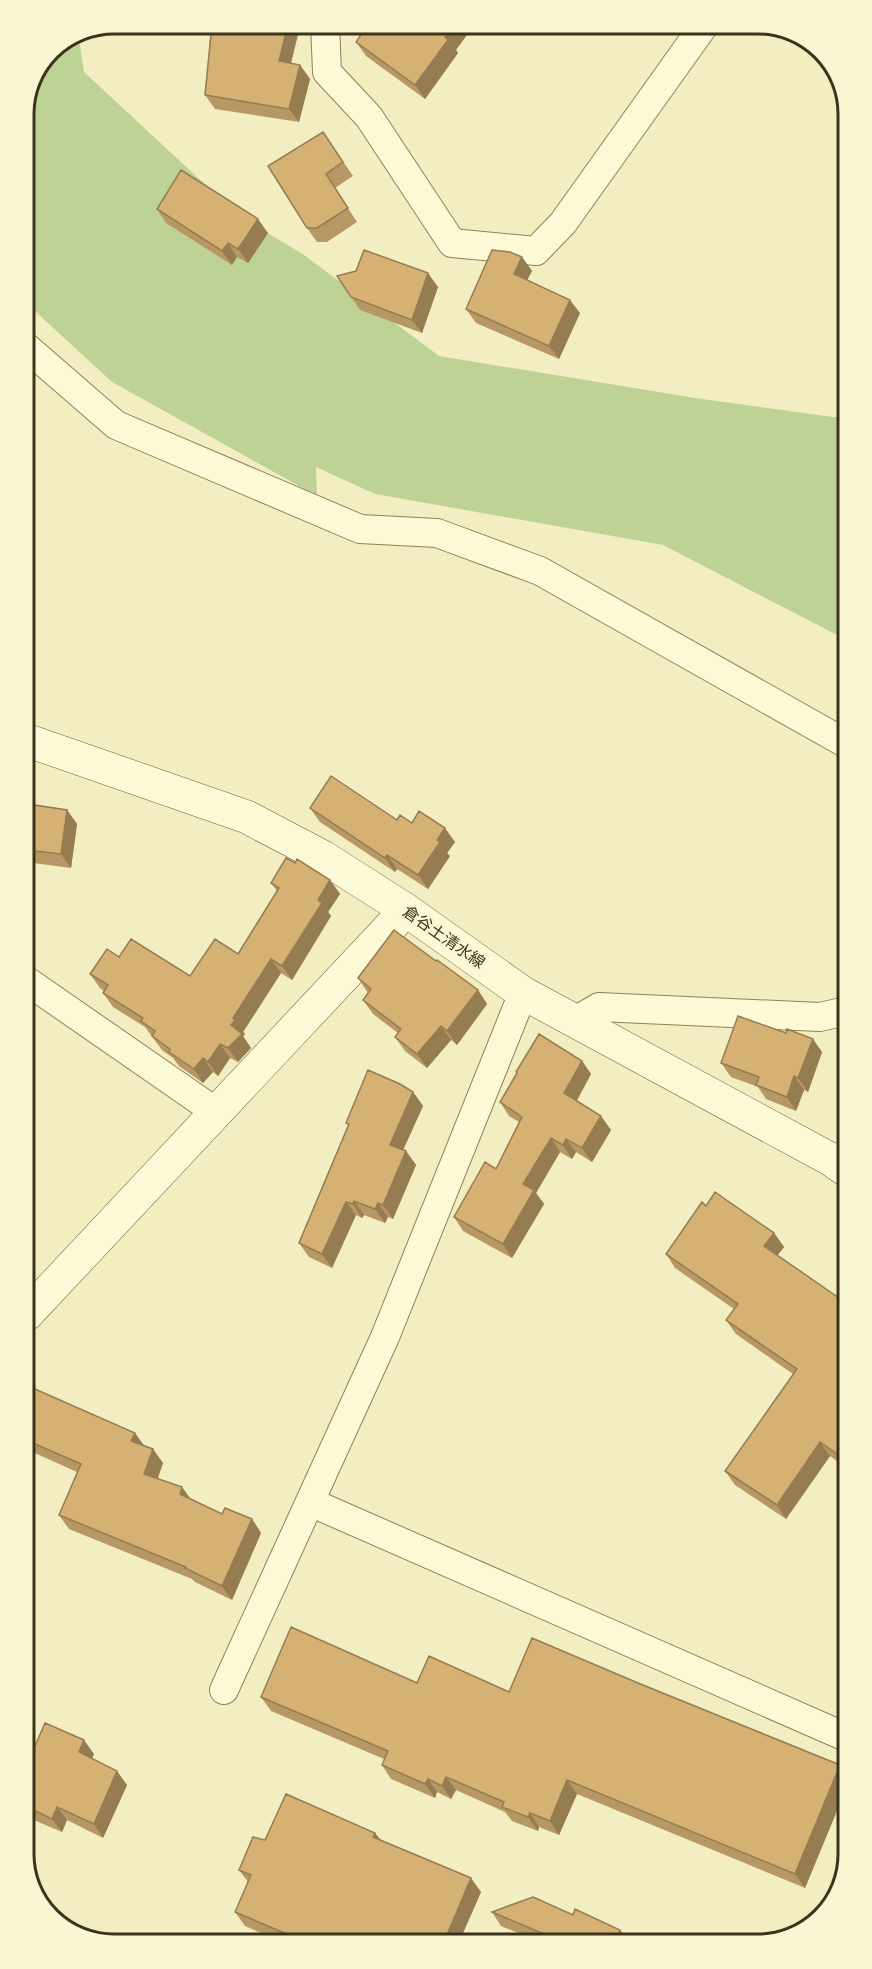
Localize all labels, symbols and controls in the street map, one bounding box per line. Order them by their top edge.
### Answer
street label: 倉谷土清水線 [400,903,488,971]

